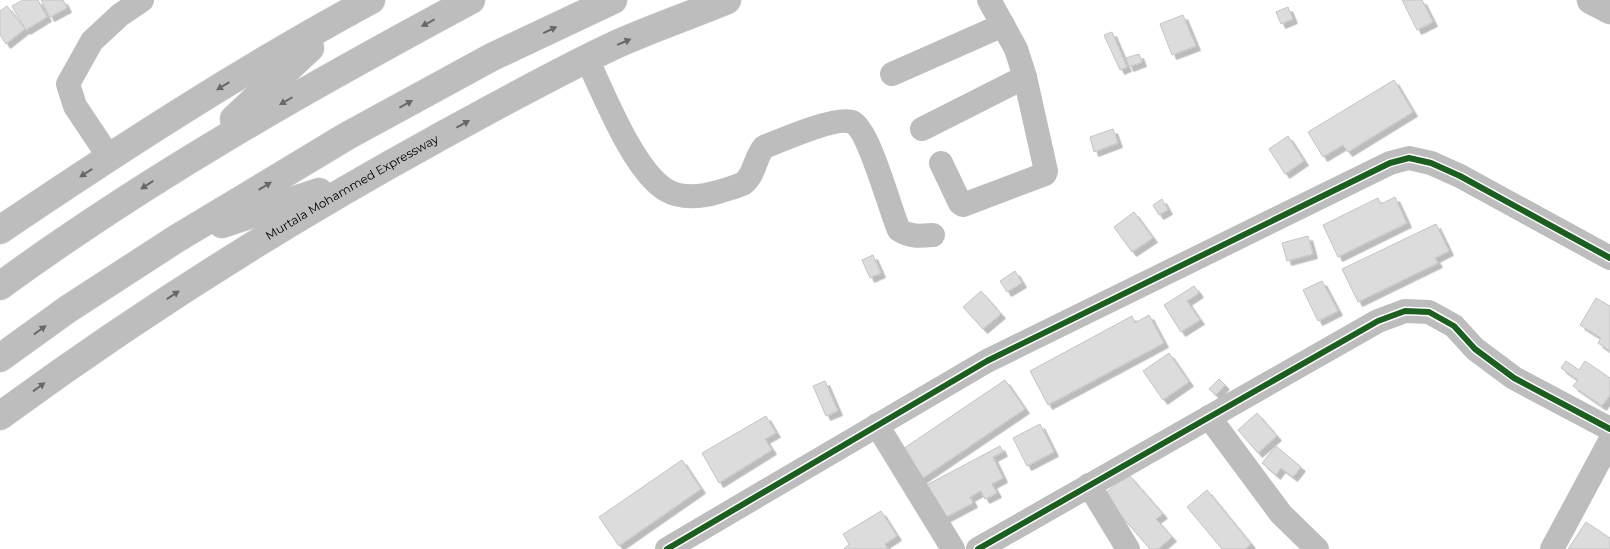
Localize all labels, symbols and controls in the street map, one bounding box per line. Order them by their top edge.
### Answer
one-way arrow [421,19,436,27]
one-way arrow [543,26,557,34]
one-way arrow [617,37,631,45]
one-way arrow [216,81,229,90]
one-way arrow [280,97,293,106]
one-way arrow [399,100,412,109]
one-way arrow [457,119,470,128]
street label: Murtala Mohammed Expressway [262,131,441,243]
one-way arrow [79,168,92,177]
one-way arrow [140,180,154,190]
one-way arrow [259,181,272,190]
one-way arrow [166,291,180,300]
one-way arrow [33,325,47,335]
one-way arrow [32,382,45,393]

